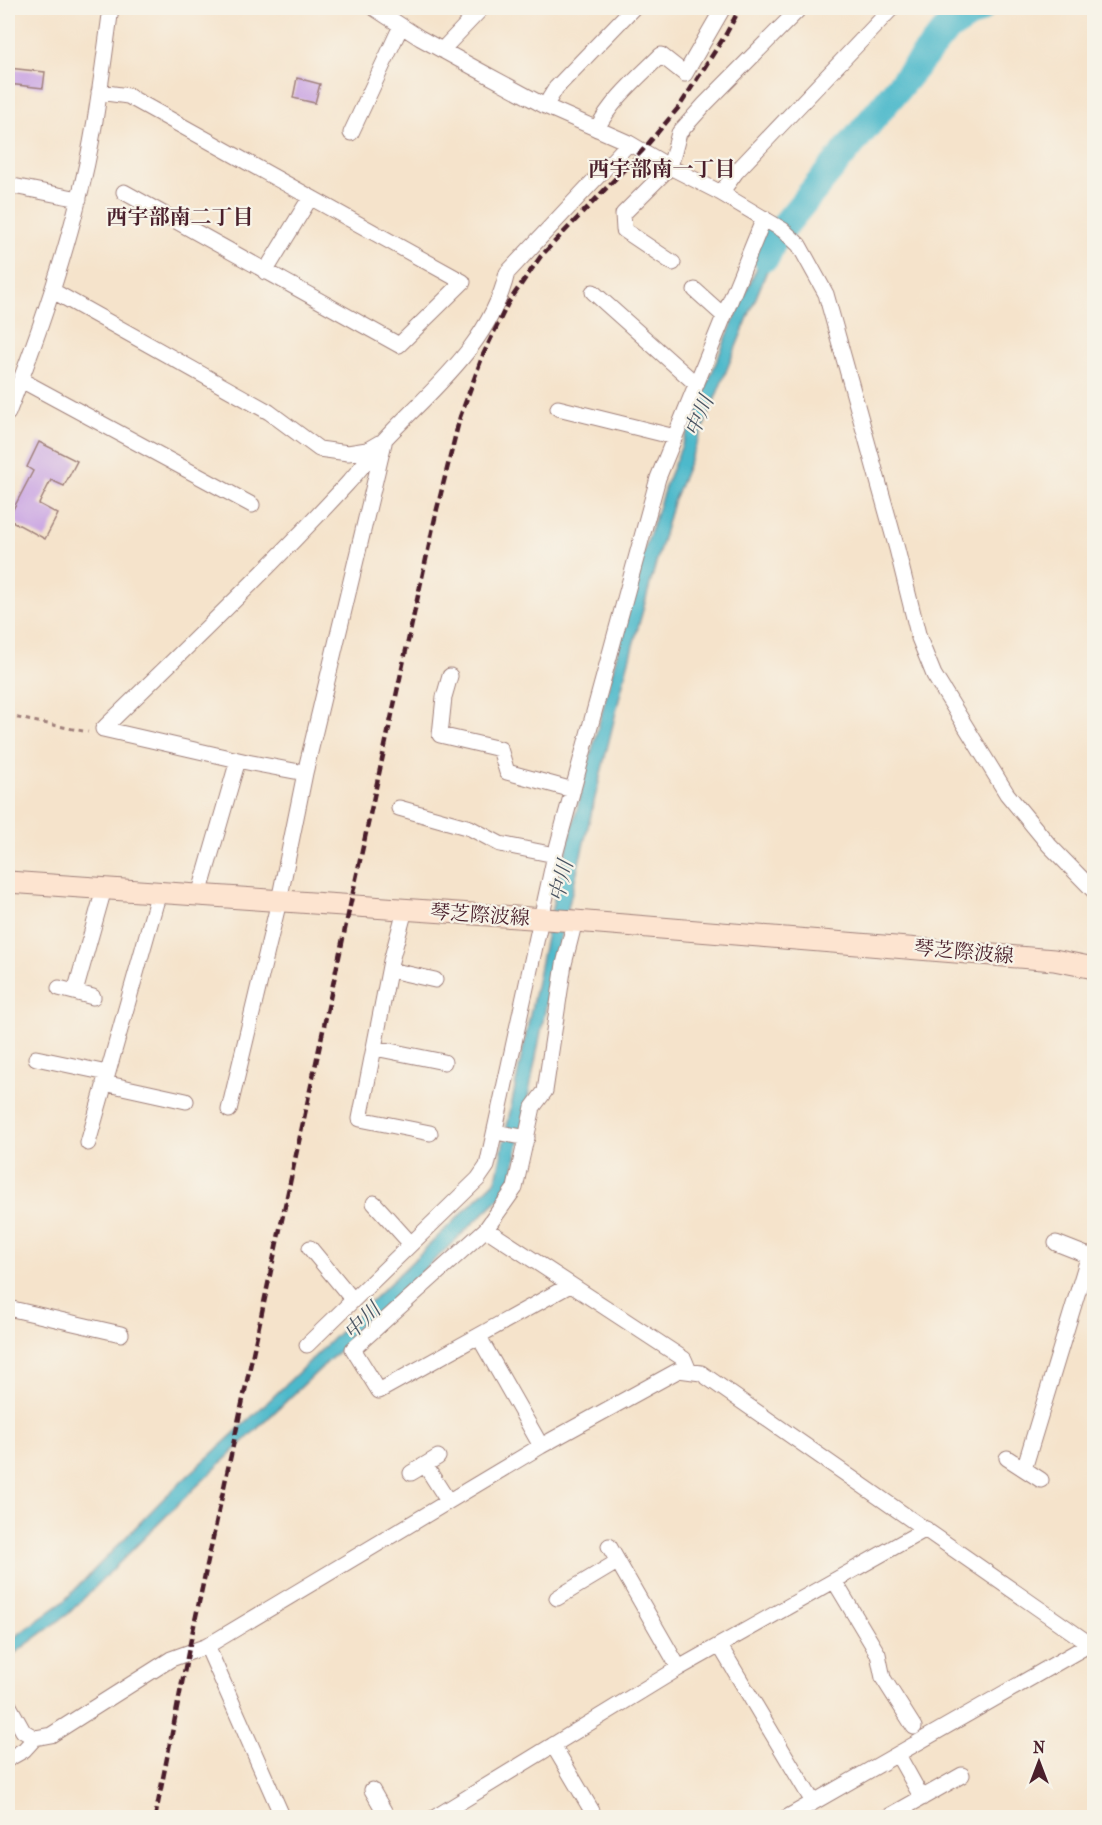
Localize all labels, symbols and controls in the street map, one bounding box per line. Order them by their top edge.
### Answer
district label: 西宇部南一丁目 [589,157,736,181]
district label: 西宇部南二丁目 [107,205,254,229]
water label: 中川 [680,390,719,440]
water label: 中川 [544,856,578,904]
street label: 琴芝際波線 [429,900,531,930]
street label: 琴芝際波線 [913,936,1015,968]
water label: 中川 [339,1296,387,1344]
north arrow [1009,1732,1069,1792]
text: N [1033,1738,1046,1757]

